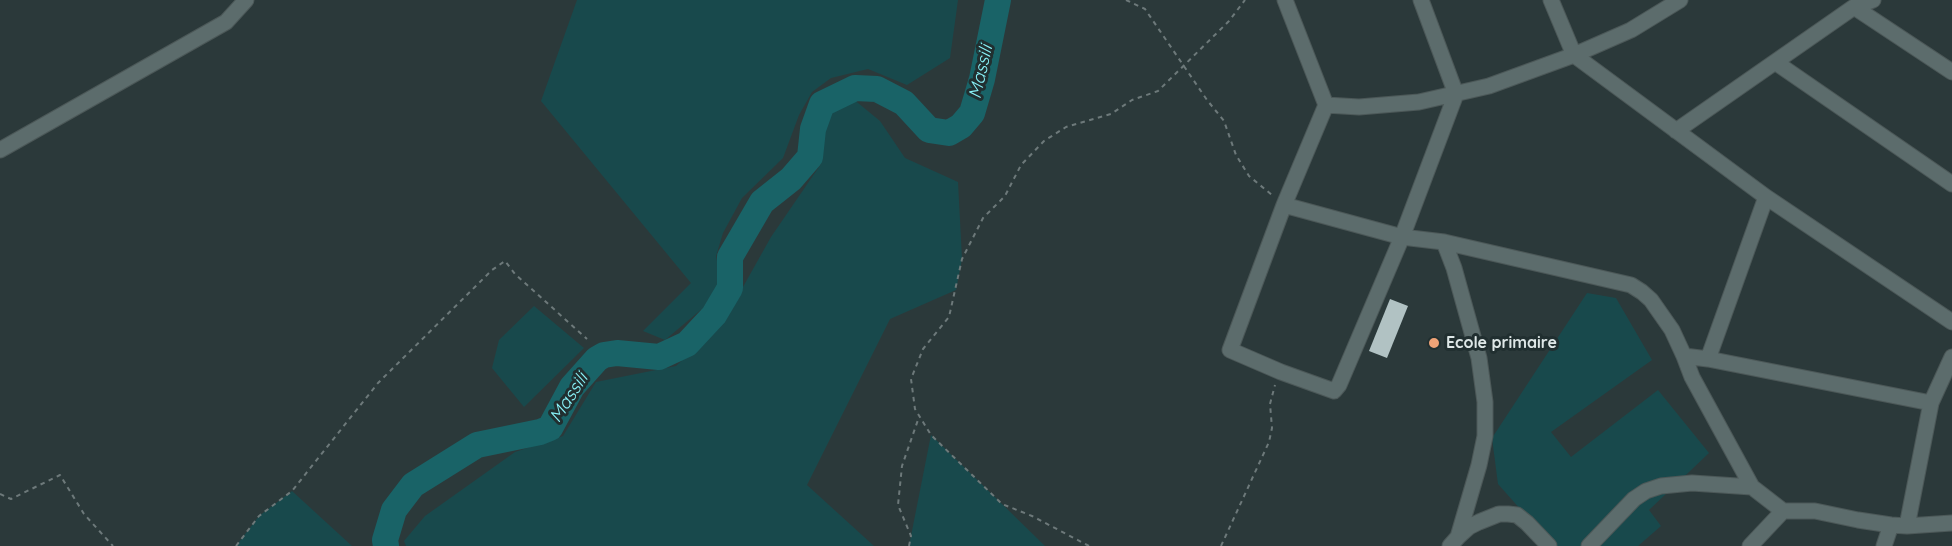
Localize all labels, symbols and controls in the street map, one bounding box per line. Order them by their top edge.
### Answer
water label: Massili [964,43,998,101]
place label: Ecole primaire [1446,333,1557,353]
marker: Ecole primaire [1427,336,1441,350]
water label: Massili [545,369,593,427]

